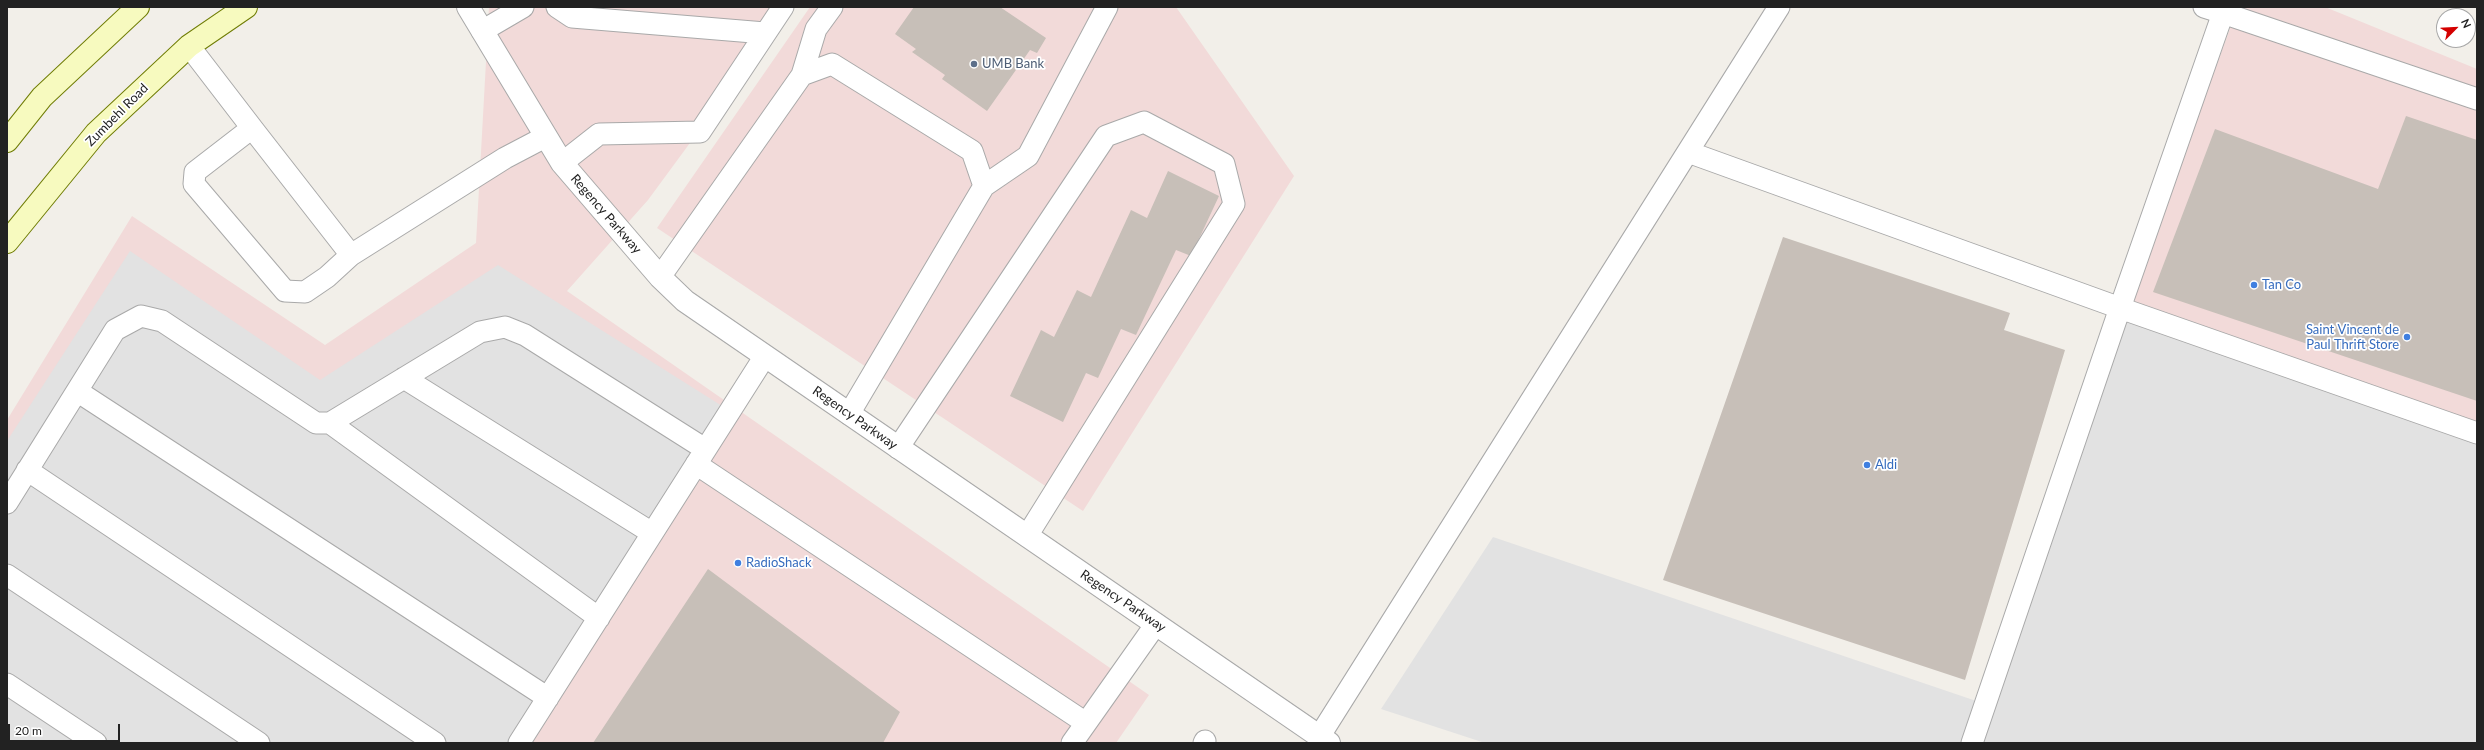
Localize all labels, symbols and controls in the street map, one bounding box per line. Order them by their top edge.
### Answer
north arrow [2436,8,2476,48]
text: N [2459,17,2474,30]
place label: UMB Bank [982,56,1044,72]
marker: UMB Bank [969,59,979,69]
street label: Zumbehl Road [82,80,152,150]
street label: Regency Parkway [567,171,645,257]
place label: Tan Co [2262,277,2301,293]
marker: Tan Co [2249,280,2259,290]
place label: Saint Vincent de Paul Thrift Store [2306,322,2399,353]
marker: Saint Vincent de Paul Thrift Store [2402,332,2412,342]
street label: Regency Parkway [810,383,900,453]
place label: Aldi [1875,457,1897,473]
marker: Aldi [1862,460,1872,470]
place label: RadioShack [746,555,812,571]
marker: RadioShack [733,558,743,568]
street label: Regency Parkway [1077,567,1169,635]
scale bar [10,716,122,742]
text: 20 m [15,723,42,738]

